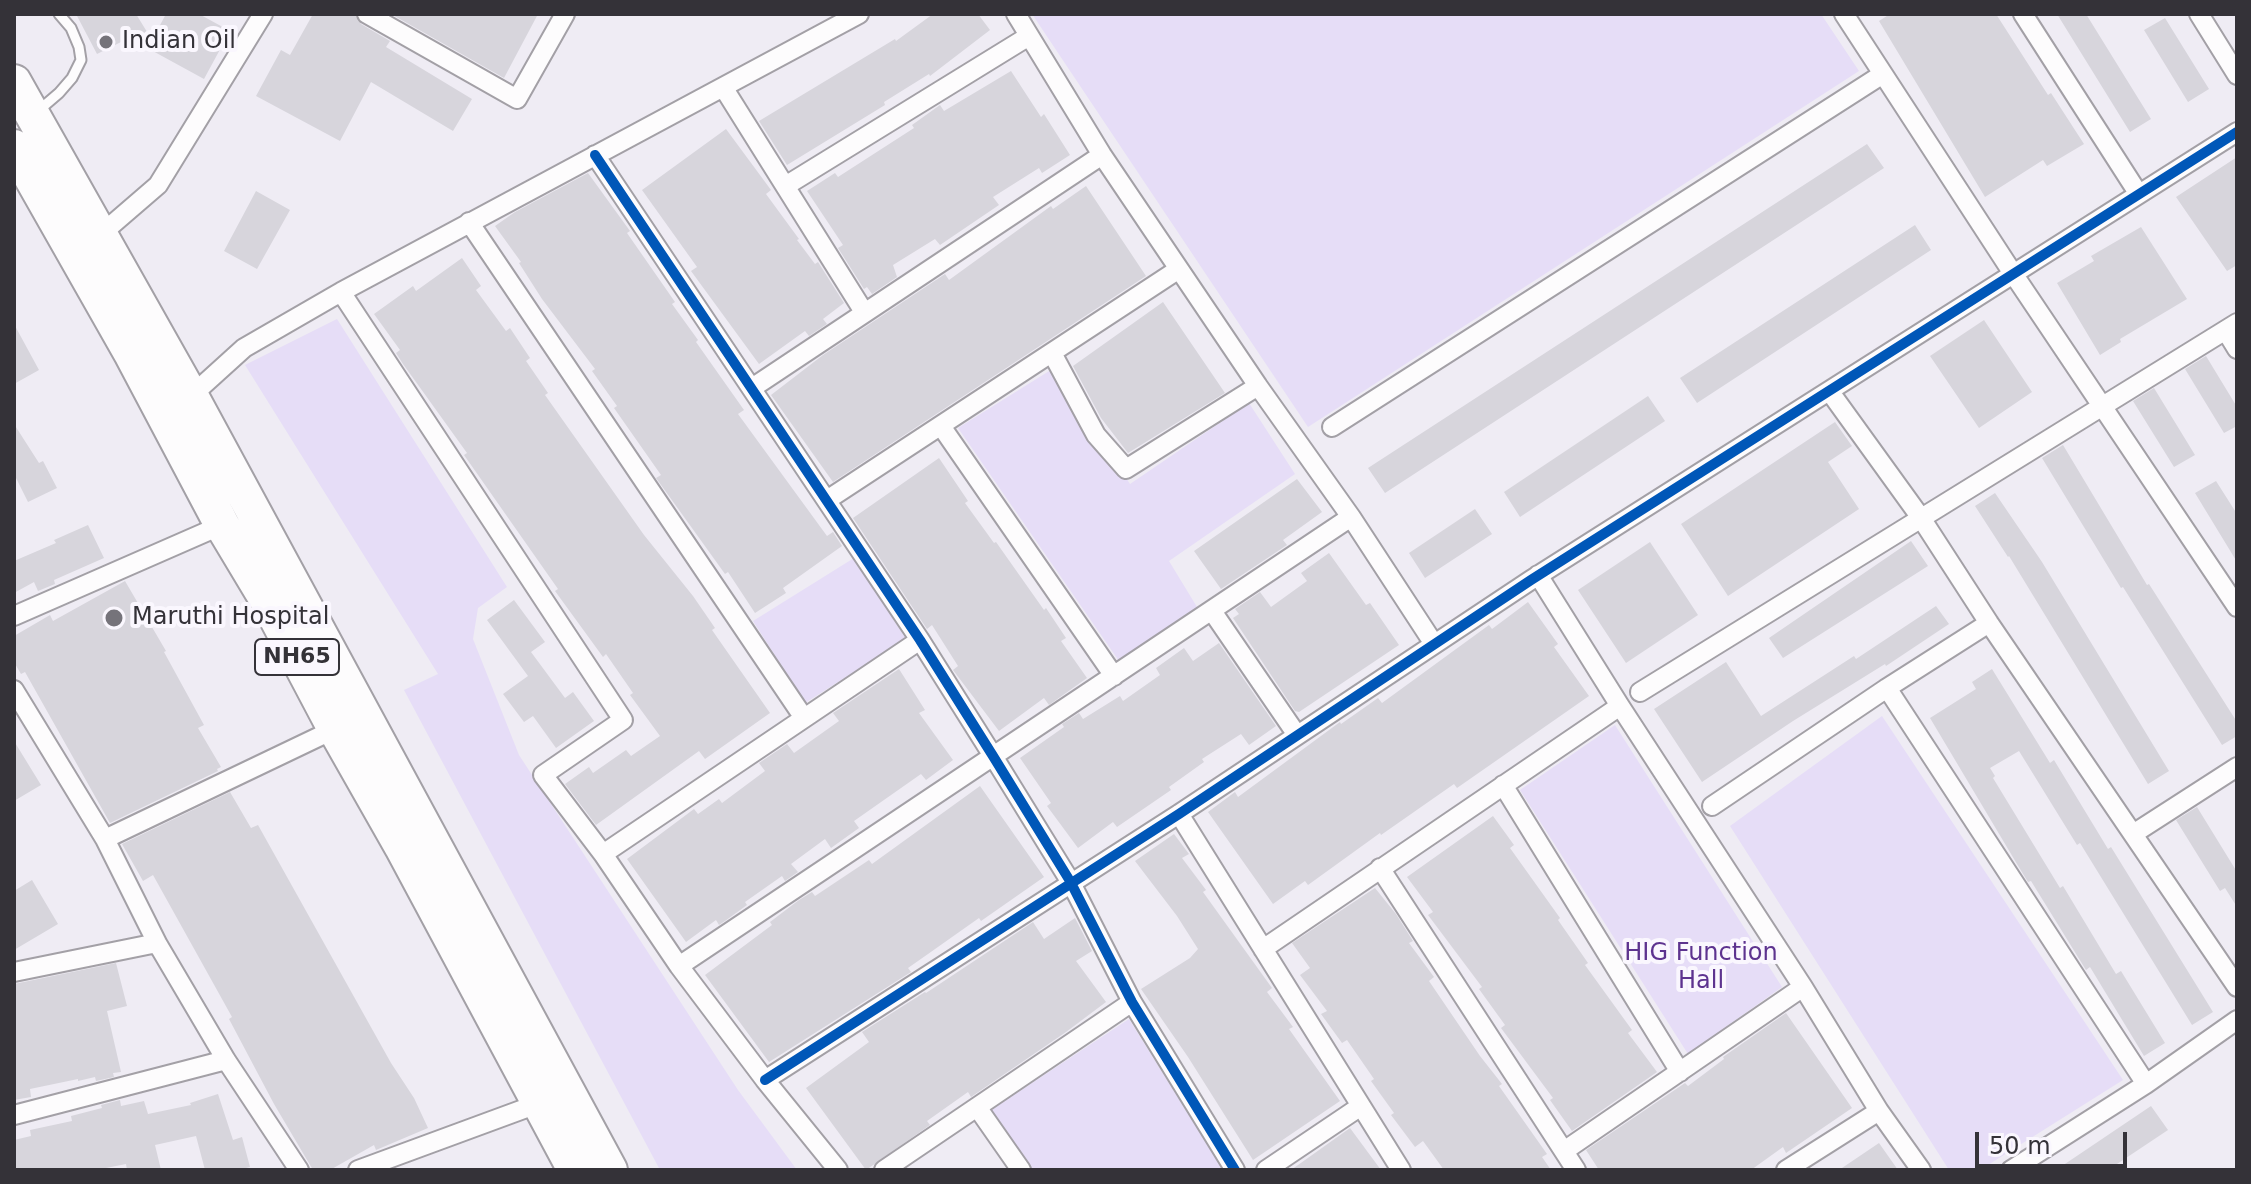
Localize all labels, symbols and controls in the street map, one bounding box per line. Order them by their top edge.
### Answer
place label: Indian Oil [122,28,236,56]
marker: Indian Oil [97,33,115,51]
place label: Maruthi Hospital [132,604,329,632]
marker: Maruthi Hospital [103,607,125,629]
road number: NH65 [255,639,339,675]
park label: HIG Function Hall [1624,940,1778,996]
scale bar [1979,1116,2131,1166]
text: 50 m [1989,1132,2051,1160]

